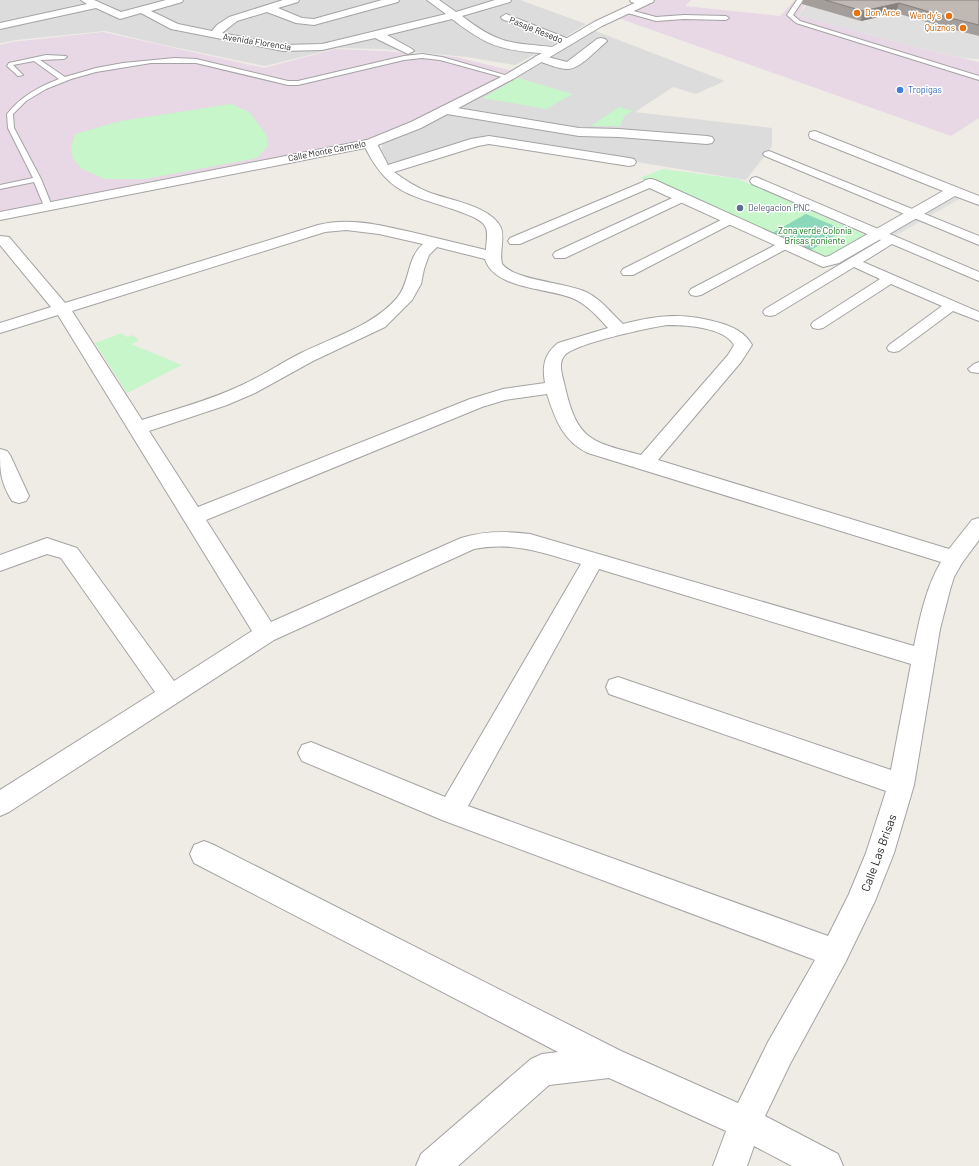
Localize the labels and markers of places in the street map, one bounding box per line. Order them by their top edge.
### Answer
place label: Don Arce [865,7,900,18]
marker: Don Arce [852,8,862,18]
place label: Wendy's [910,10,941,21]
marker: Wendy's [944,11,954,21]
place label: Quiznos [925,22,955,33]
marker: Quiznos [958,23,968,33]
place label: Tropigas [908,84,942,95]
marker: Tropigas [895,85,905,95]
place label: Delegacion PNC [748,202,810,213]
marker: Delegacion PNC [735,203,745,213]

